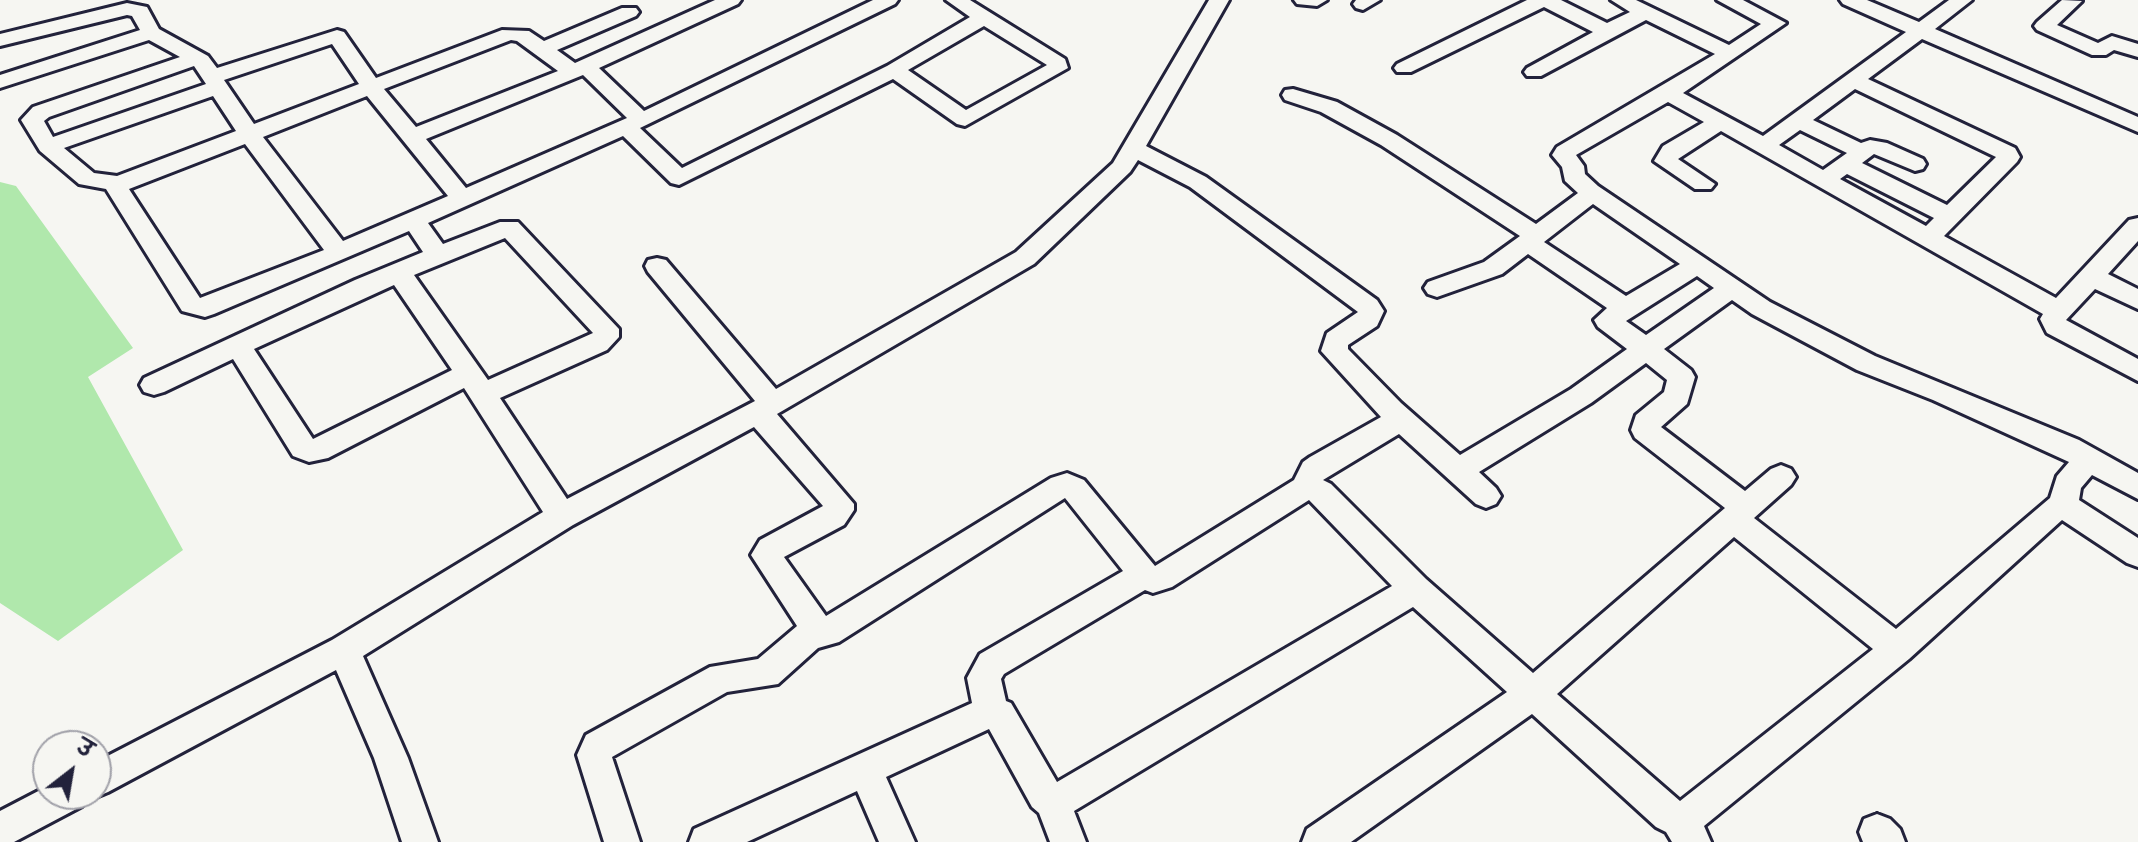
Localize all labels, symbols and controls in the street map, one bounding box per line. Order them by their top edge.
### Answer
north arrow [32,730,112,810]
text: उ [70,736,96,766]

